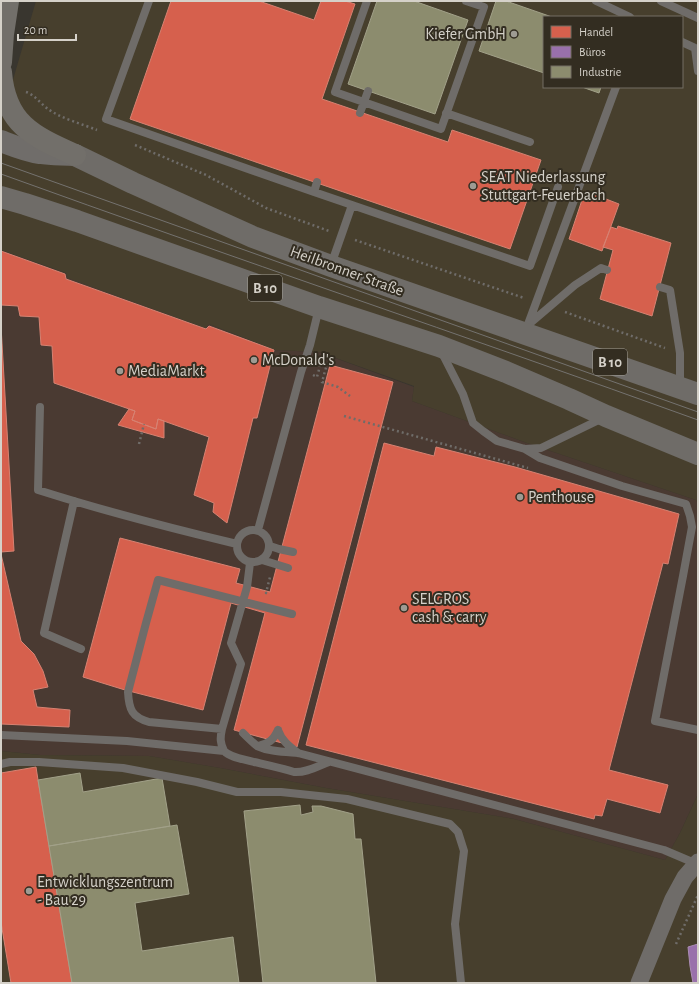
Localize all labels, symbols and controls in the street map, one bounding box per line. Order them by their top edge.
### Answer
scale bar [18,16,76,42]
legend [543,16,683,88]
text: 20 m [24,24,47,36]
place label: Kiefer GmbH [425,26,506,42]
text: Handel [579,26,613,38]
marker: Kiefer GmbH [509,29,519,39]
text: Büros [579,46,606,58]
text: Industrie [579,66,621,78]
place label: SEAT Niederlassung Stuttgart-Feuerbach [481,169,606,203]
marker: SEAT Niederlassung Stuttgart-Feuerbach [468,181,478,191]
street label: Heilbronner Straße [288,243,406,299]
road number: B 10 [248,275,282,301]
road number: B 10 [593,349,627,375]
place label: McDonald's [262,352,335,368]
marker: McDonald's [249,355,259,365]
place label: MediaMarkt [128,363,205,379]
marker: MediaMarkt [115,366,125,376]
place label: Penthouse [528,489,594,505]
marker: Penthouse [515,492,525,502]
place label: SELGROS cash & carry [412,591,487,626]
marker: SELGROS cash & carry [399,603,409,613]
place label: Entwicklungszentrum - Bau 29 [37,874,173,908]
marker: Entwicklungszentrum - Bau 29 [24,886,34,896]

